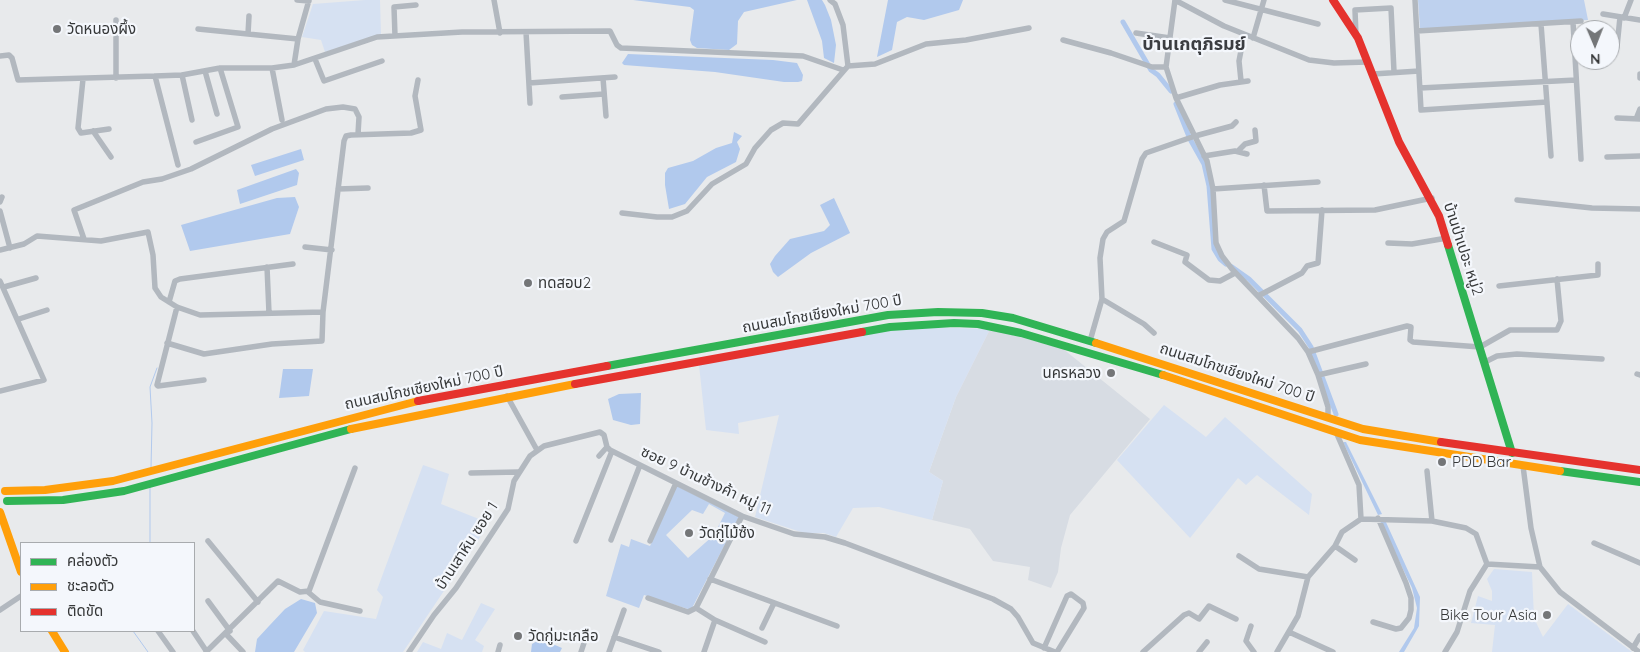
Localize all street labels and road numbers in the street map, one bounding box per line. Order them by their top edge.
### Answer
street label: บ้านป่าเปอะ หมู่2 [1439,200,1487,298]
street label: ถนนสมโภชเชียงใหม่ 700 ปี [741,291,903,337]
street label: ถนนสมโภชเชียงใหม่ 700 ปี [1157,339,1317,407]
street label: ถนนสมโภชเชียงใหม่ 700 ปี [343,362,505,414]
street label: ซอย 9 บ้านช้างค้า หมู่ 11 [638,443,774,519]
street label: บ้านเสาหิน ซอย 1 [432,499,502,593]

